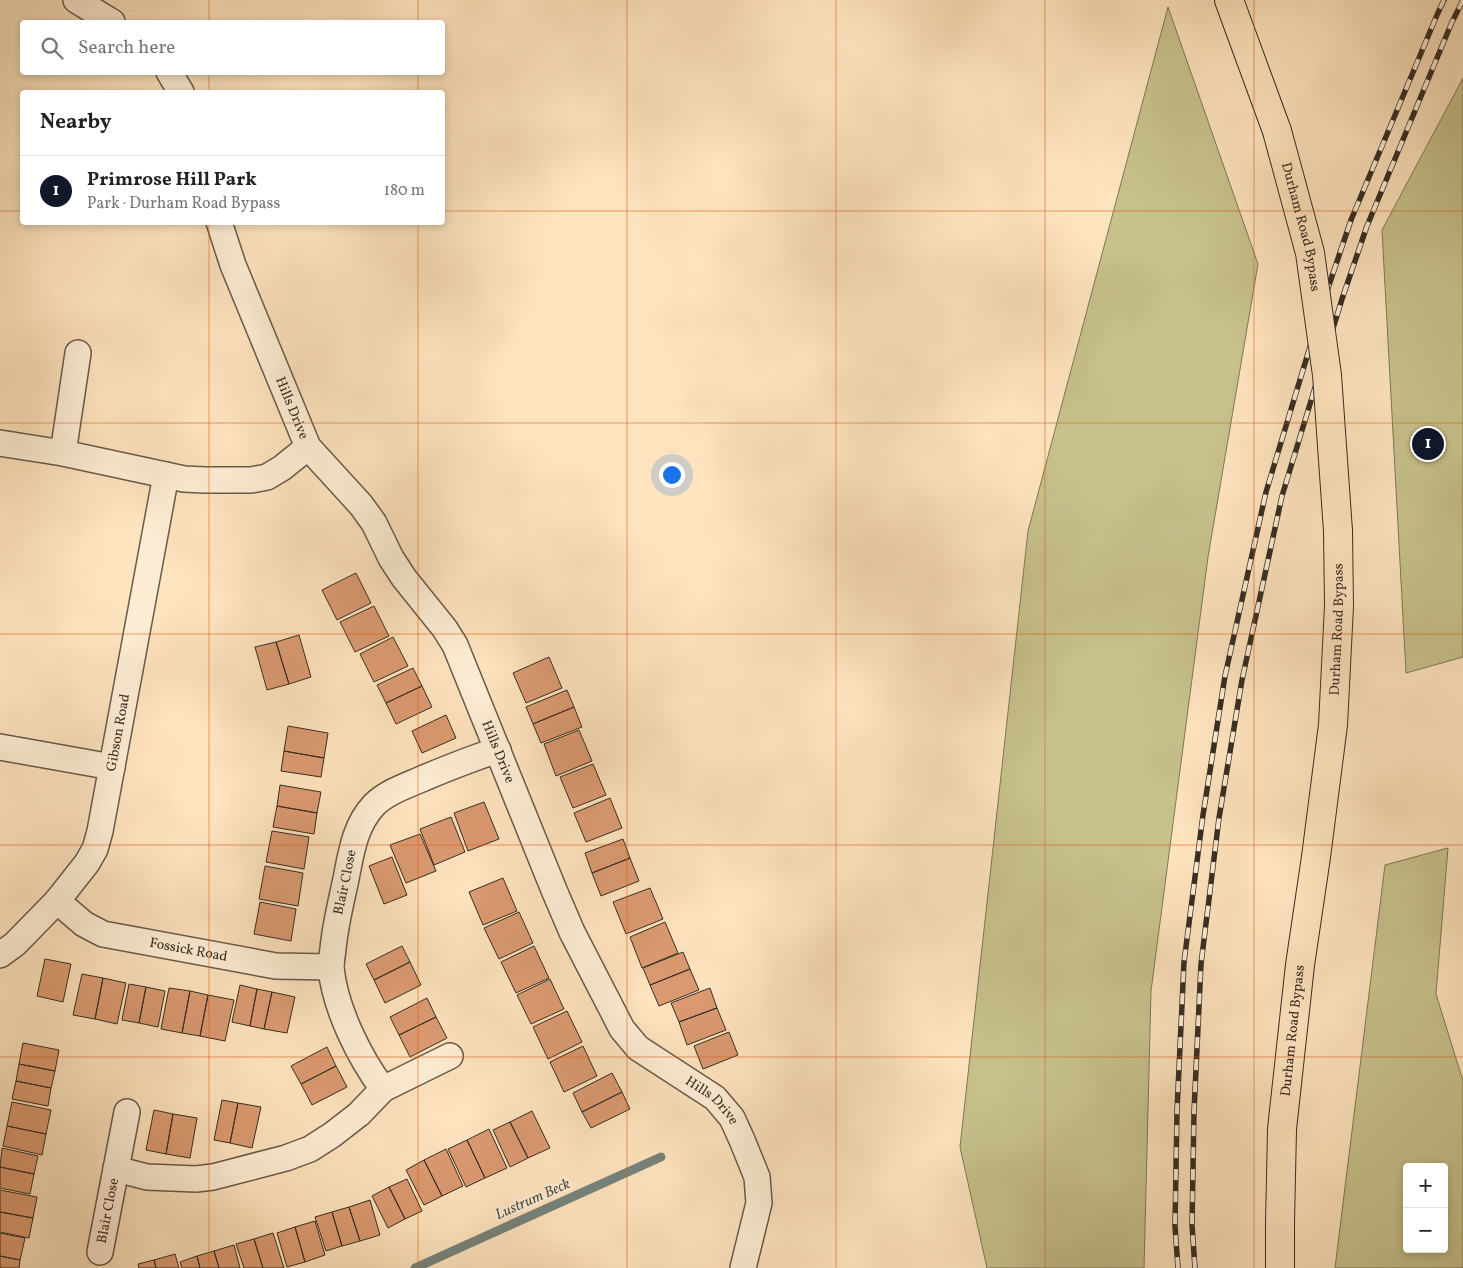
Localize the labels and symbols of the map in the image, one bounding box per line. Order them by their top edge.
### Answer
street label: Durham Road Bypass [1276,160,1325,293]
street label: Hills Drive [271,374,314,443]
pin: 1 [1412,425,1444,463]
your location [659,462,685,488]
street label: Durham Road Bypass [1325,563,1349,696]
street label: Gibson Road [102,692,135,773]
street label: Hills Drive [477,717,519,786]
street label: Blair Close [329,847,361,917]
street label: Fossick Road [148,933,229,966]
street label: Durham Road Bypass [1276,964,1309,1097]
street label: Hills Drive [682,1072,743,1128]
water label: Lustrum Beck [492,1174,574,1226]
street label: Blair Close [92,1176,124,1245]

